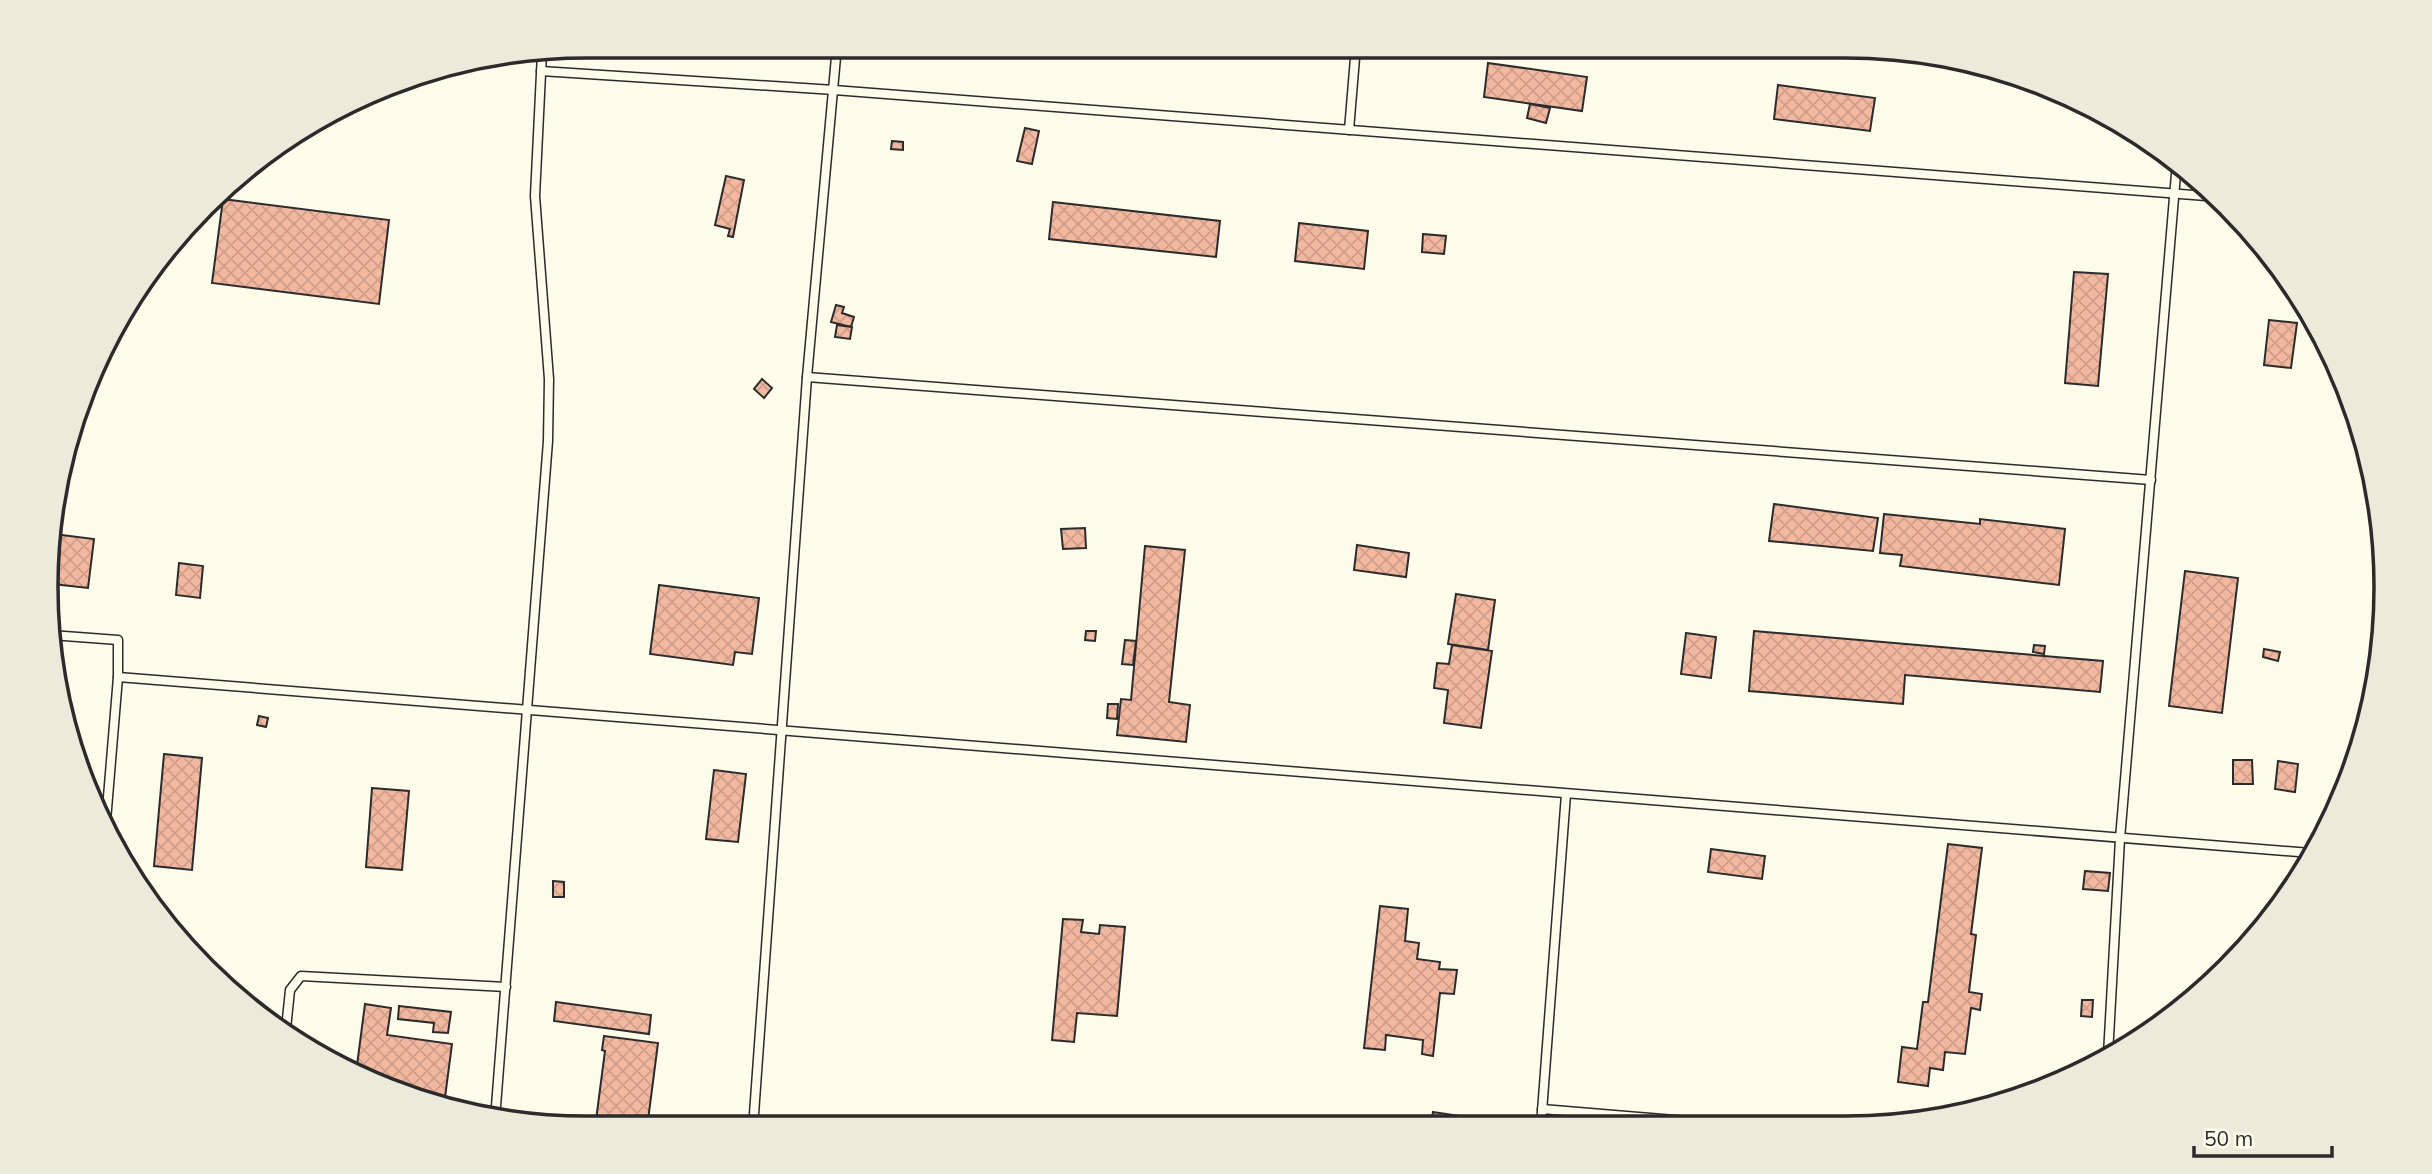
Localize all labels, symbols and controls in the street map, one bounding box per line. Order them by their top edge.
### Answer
scale bar [2194,1114,2332,1158]
text: 50 m [2204,1125,2253,1151]

